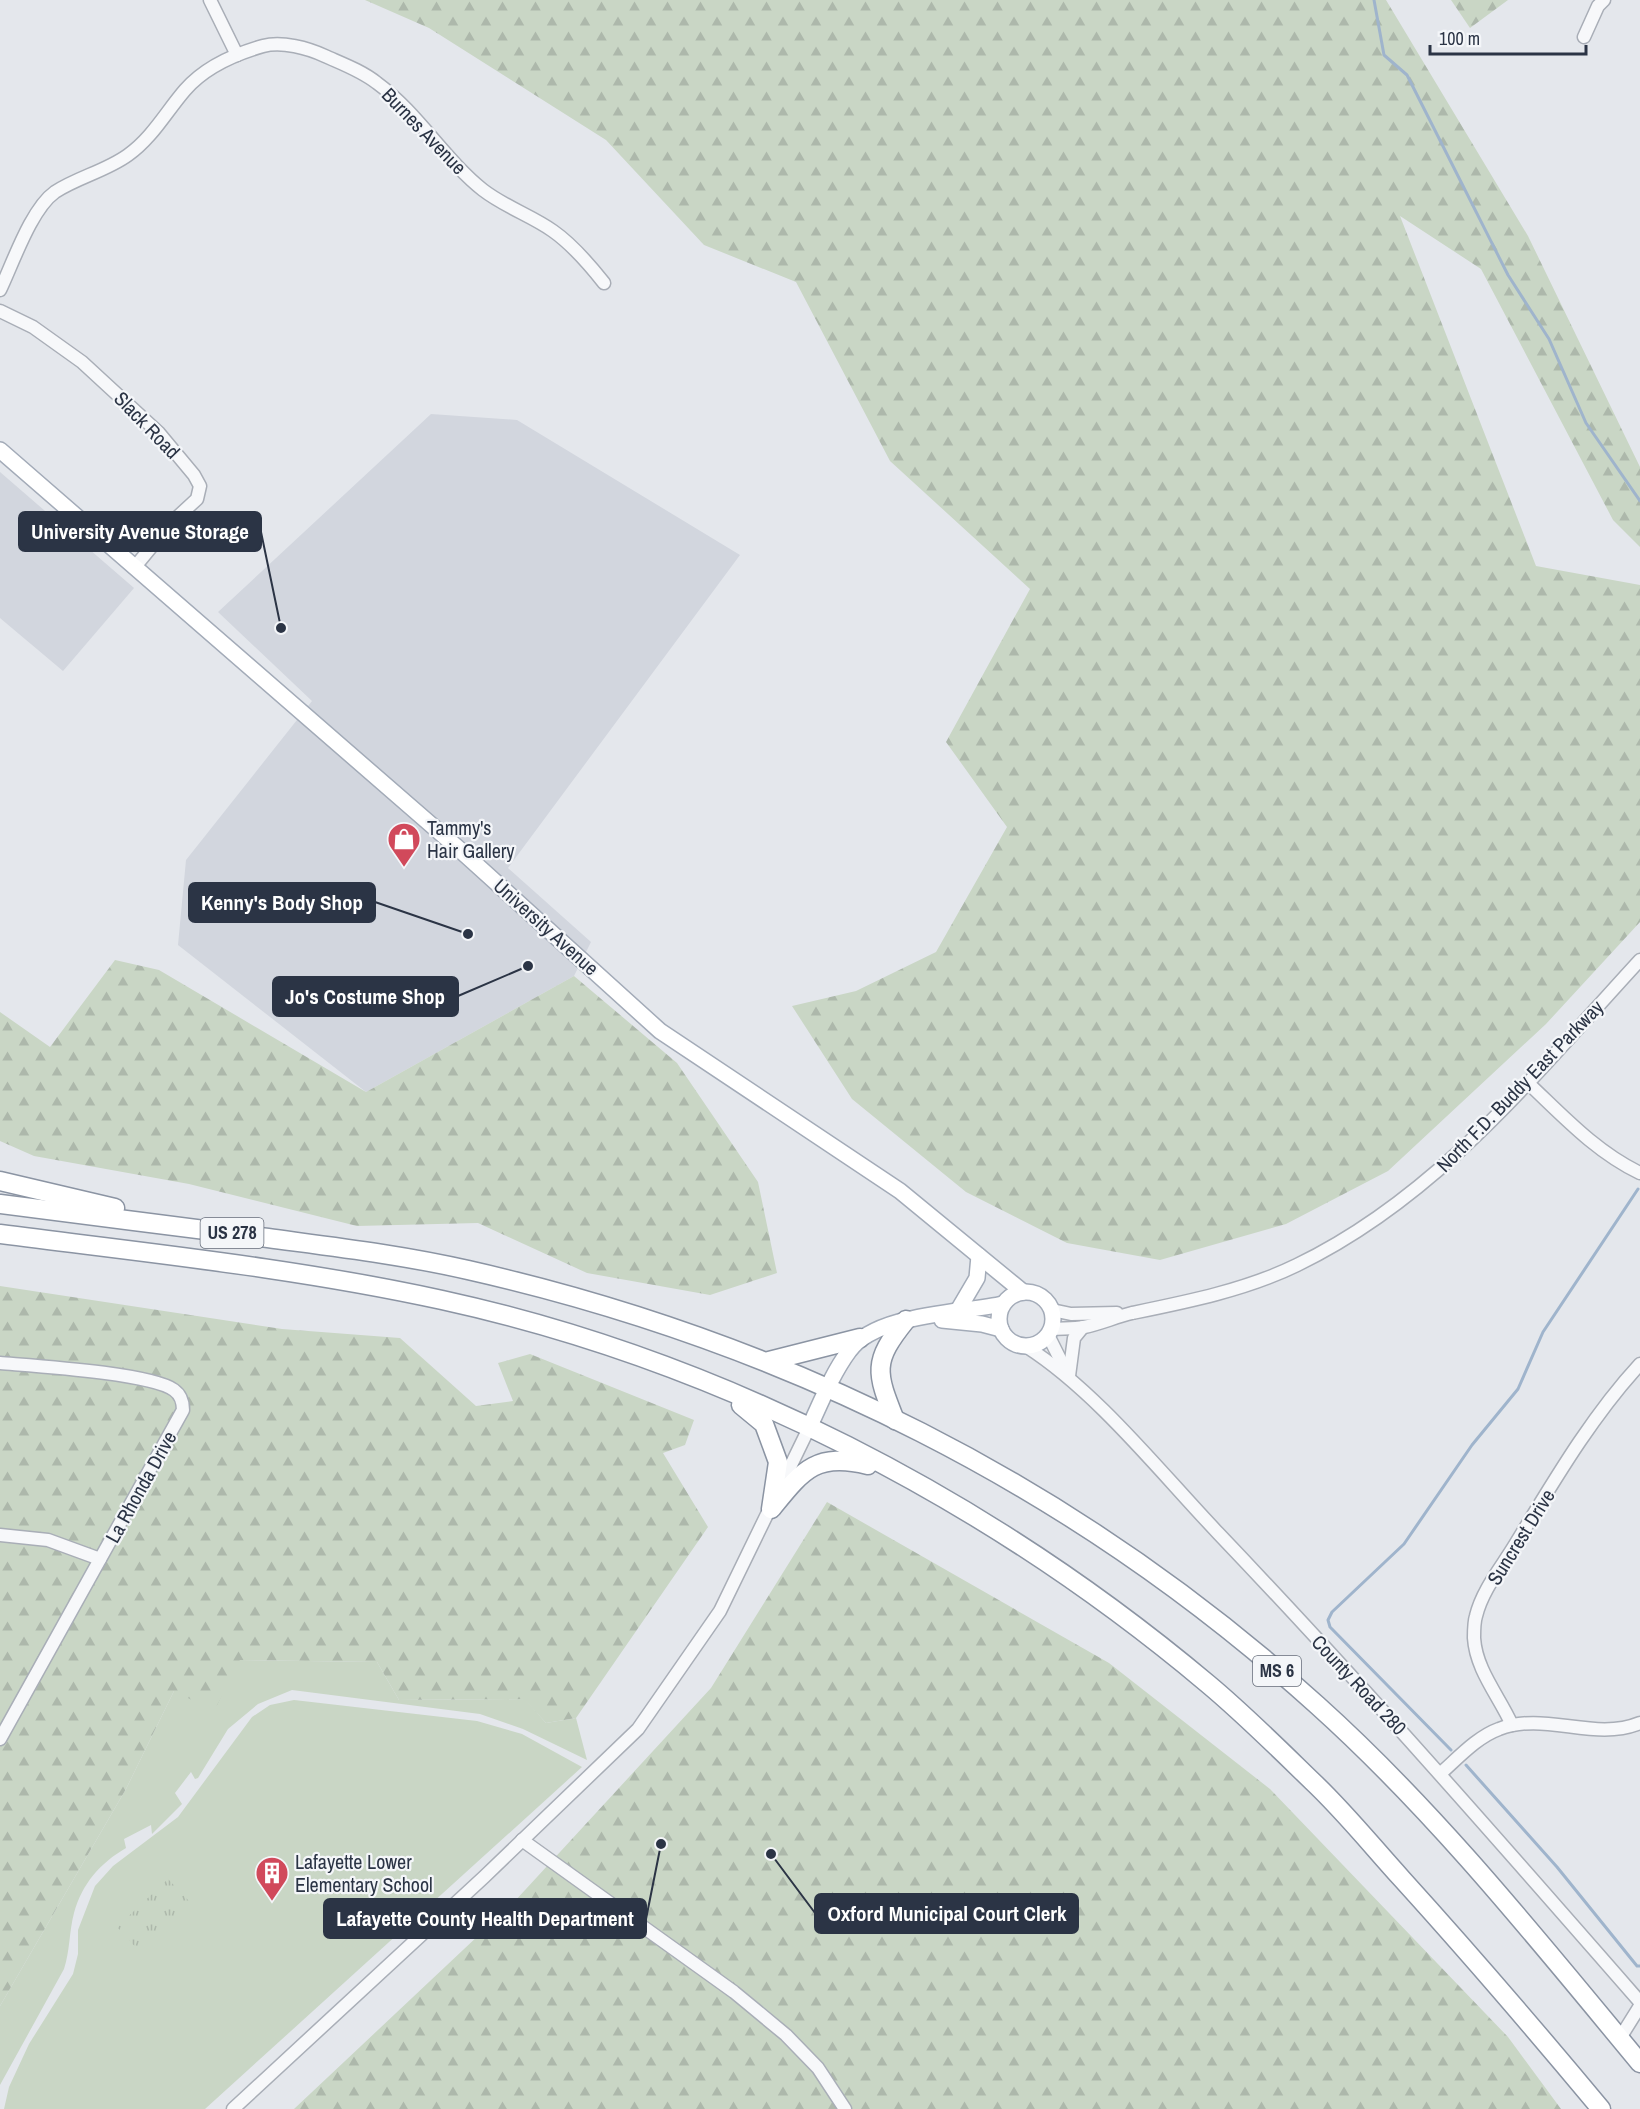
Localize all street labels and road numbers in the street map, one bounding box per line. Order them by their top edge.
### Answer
street label: Burnes Avenue [376,81,473,180]
street label: Slack Road [109,385,186,464]
street label: University Avenue [488,872,605,981]
street label: North F.D. Buddy East Parkway [1430,993,1610,1178]
road number: US 278 [200,1218,264,1248]
street label: La Rhonda Drive [99,1426,182,1548]
street label: Suncrest Drive [1480,1484,1561,1590]
street label: County Road 280 [1306,1629,1413,1741]
road number: MS 6 [1253,1656,1301,1686]

